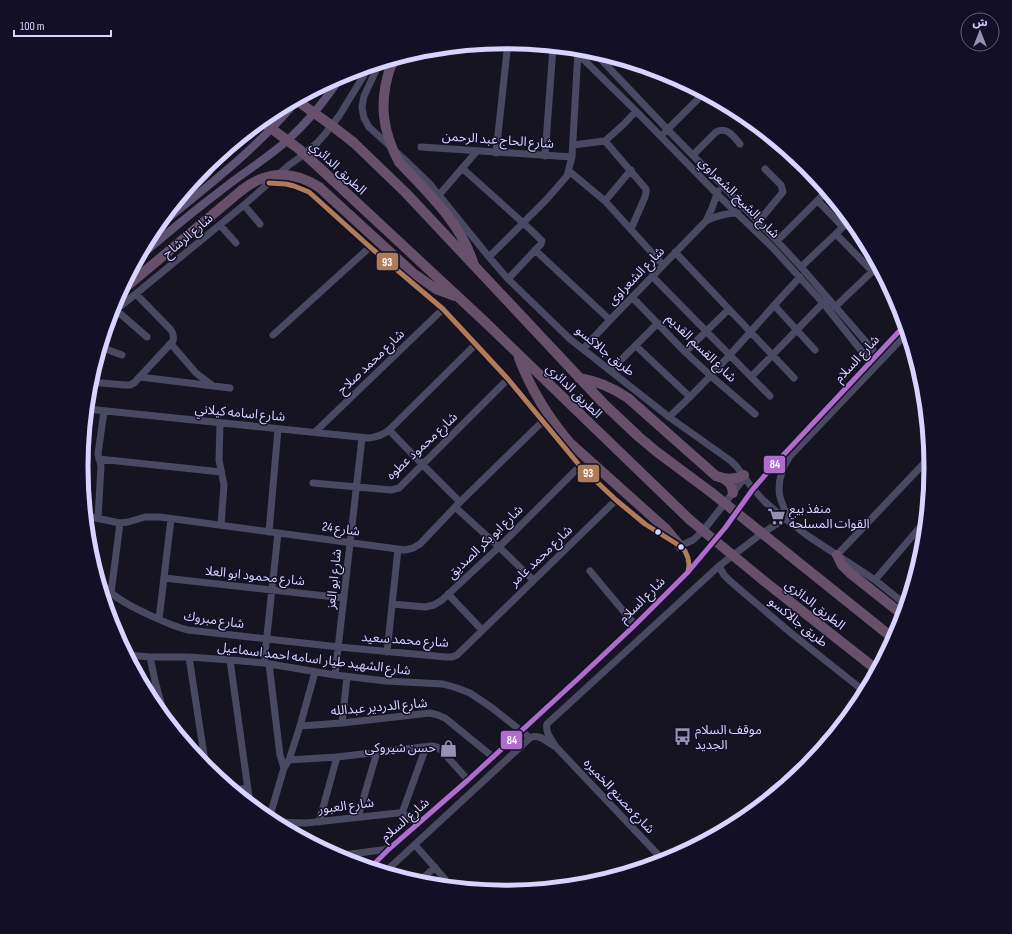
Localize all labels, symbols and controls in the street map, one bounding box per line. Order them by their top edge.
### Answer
scale bar [14,12,111,38]
north arrow [960,12,1000,52]
text: ش [972,16,988,29]
text: 100 m [20,19,45,34]
street label: شارع الحاج عبد الرحمن [441,128,554,154]
street label: الطريق الدائري [305,138,370,200]
street label: شارع الشيخ الشعراوي [694,154,783,243]
street label: شارع الرشاح [160,210,218,263]
street label: شارع الشعراوى [604,243,669,310]
line badge: 93 [376,252,399,271]
text: 93 [382,256,392,269]
street label: شارع القسم القديم [661,310,740,387]
street label: طريق جالاكسو [572,322,638,380]
street label: شارع محمد صلاح [334,326,409,399]
street label: شارع السلام [831,332,884,387]
street label: الطريق الدائري [541,360,605,423]
street label: شارع اسامه كيلاني [194,401,286,427]
street label: شارع محمود عطوه [383,409,462,485]
line badge: 84 [763,455,786,474]
text: 84 [770,458,780,471]
line badge: 93 [577,464,600,483]
text: 93 [583,467,593,480]
place label: منفذ بيع القوات المسلحة [789,501,870,532]
street label: شارع ابو بكر الصديق [444,502,528,584]
supermarket icon: منفذ بيع القوات المسلحة [766,506,786,526]
street label: شارع 24 [321,518,361,542]
street label: شارع محمد عامر [505,522,577,592]
unlabelled marker [653,527,663,537]
unlabelled marker [676,542,686,552]
street label: شارع ابو العز [323,548,347,611]
street label: شارع محمود ابو العلا [204,563,306,591]
street label: شارع السلام [615,573,670,628]
street label: الطريق الدائري [780,577,848,635]
street label: طريق جالاكسو [765,593,831,651]
street label: شارع مبروك [182,608,245,634]
street label: شارع محمد سعيد [361,629,449,653]
street label: شارع الشهيد طيار اسامه احمد اسماعيل [216,639,412,681]
street label: شارع الدردير عبدالله [330,695,428,721]
place label: موقف السلام الجديد [695,722,762,753]
bus stop icon: موقف السلام الجديد [672,727,692,747]
line badge: 84 [500,730,523,750]
text: 84 [507,734,517,747]
shop icon: حسن شيروكى [439,738,459,758]
place label: حسن شيروكى [365,740,436,756]
street label: شارع مصنع الخميره [579,755,658,838]
street label: شارع العبور [316,795,375,819]
street label: شارع السلام [377,795,434,847]

